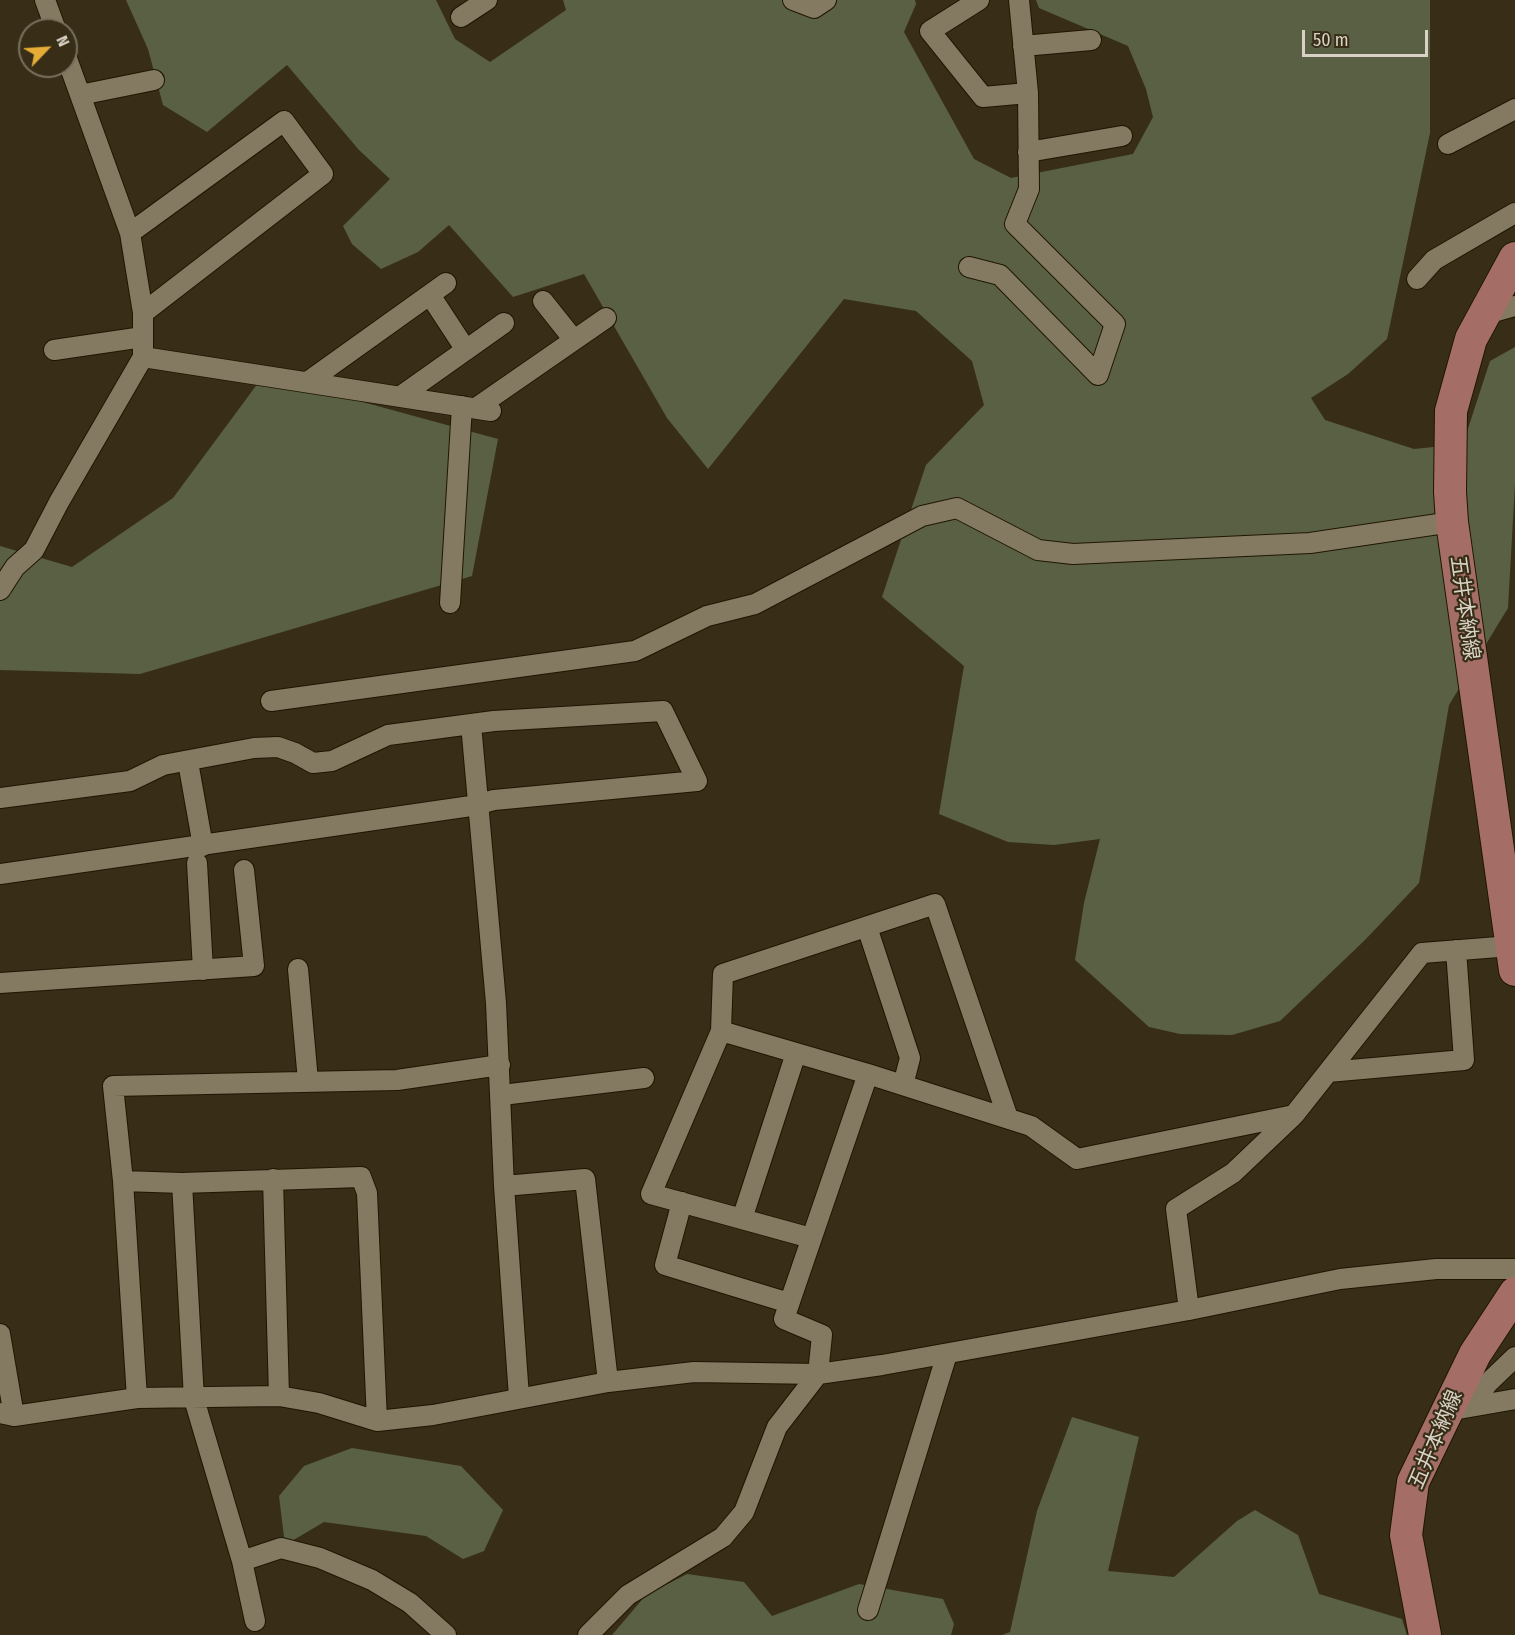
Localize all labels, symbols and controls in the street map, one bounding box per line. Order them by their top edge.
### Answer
north arrow [18,18,78,78]
scale bar [1305,18,1431,56]
text: 50 m [1313,29,1349,51]
text: N [52,33,74,49]
street label: 五井本納線 [1444,554,1484,662]
street label: 五井本納線 [1404,1387,1468,1493]

